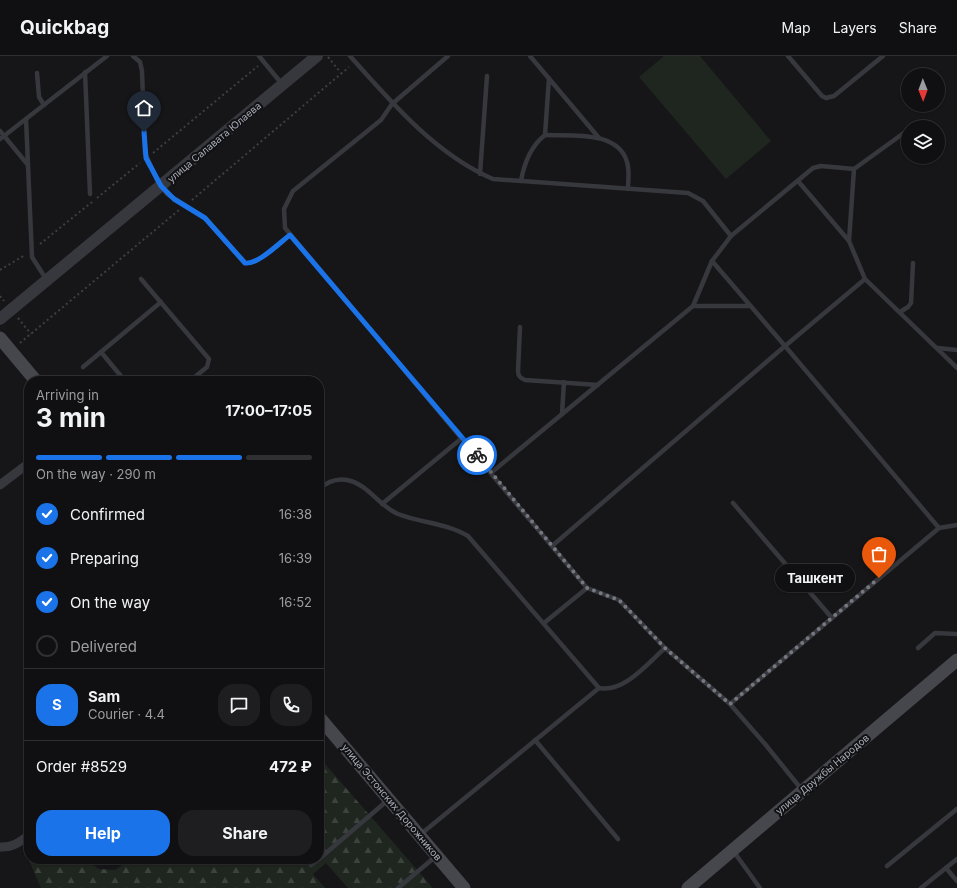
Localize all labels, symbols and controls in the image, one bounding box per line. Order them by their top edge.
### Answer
text: Quickbag [20,16,109,39]
text: Map [782,19,811,36]
text: Layers [833,19,877,36]
text: Share [899,19,937,36]
north arrow [901,68,945,112]
map controls [901,68,945,164]
pin [127,91,161,132]
icon: home [133,97,155,119]
street label: улица Салавата Юлаева [165,99,263,185]
button: layers [901,120,945,164]
text: Arriving in [36,387,99,403]
text: 17:00–17:05 [225,401,312,420]
text: 3 min [36,402,106,433]
courier [457,435,497,475]
icon: bike [466,444,488,466]
text: On the way · 290 m [36,466,156,482]
icon: check [36,503,58,525]
text: Confirmed [70,505,145,524]
text: 16:38 [279,506,312,522]
pin [862,537,896,578]
icon: bag [868,543,890,565]
icon: check [36,547,58,569]
text: Preparing [70,549,139,568]
text: 16:39 [279,550,312,566]
callout: Ташкент [775,564,855,592]
text: Ташкент [787,570,843,586]
icon: check [36,591,58,613]
text: On the way [70,593,150,612]
text: 16:52 [279,594,312,610]
text: Delivered [70,637,137,656]
button: chat [218,684,260,726]
button: phone [270,684,312,726]
text: Sam [88,687,120,706]
text: S [52,695,62,714]
text: Courier · 4.4 [88,706,165,722]
street label: улица Дружбы Народов [773,731,871,817]
street label: улица Эстонских Дорожников [340,741,445,863]
text: Order #8529 [36,757,127,776]
text: 472 ₽ [269,757,312,776]
button: Help [36,810,170,856]
button: Share [178,810,312,856]

